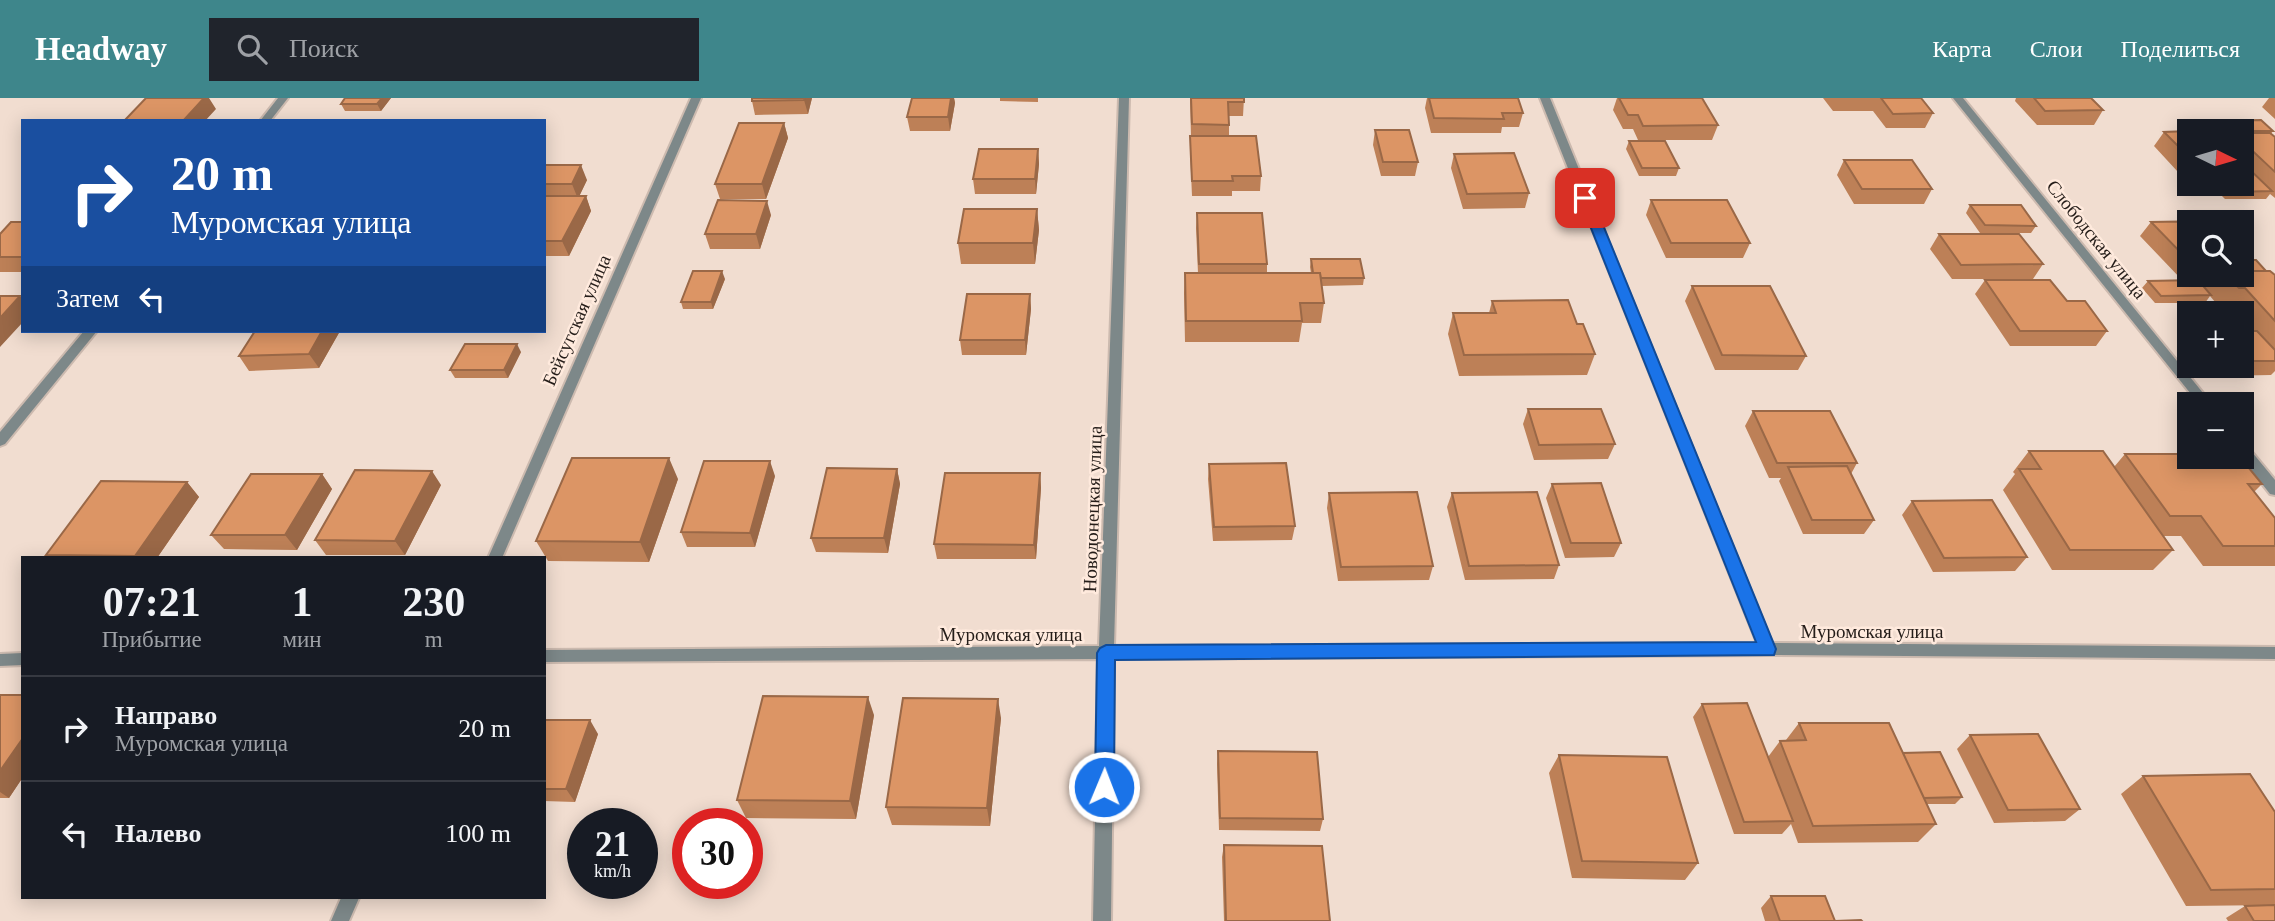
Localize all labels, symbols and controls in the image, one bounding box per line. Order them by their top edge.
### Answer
search box [209,18,699,81]
icon: search [233,30,271,68]
text: Headway [35,31,167,67]
text: Поиск [289,34,359,63]
text: Карта [1932,36,1992,62]
text: Слои [2030,36,2083,62]
text: Поделиться [2121,36,2240,62]
north arrow [2177,119,2254,196]
map controls [2177,119,2254,469]
text: 20 m [171,146,273,201]
icon: right [56,147,147,238]
pin [1555,168,1615,228]
street label: Слободская улица [2042,176,2151,303]
icon: arrive [1566,179,1604,217]
text: Муромская улица [171,204,412,240]
button: search [2177,210,2254,287]
street label: Бейсугская улица [538,251,615,389]
icon: left [133,280,171,318]
text: Затем [56,284,119,313]
button: + [2177,301,2254,378]
button: − [2177,392,2254,469]
street label: Новодонецкая улица [1079,425,1106,593]
text: 07:21 [103,579,201,625]
text: 1 [292,579,313,625]
text: 230 [402,579,465,625]
street label: Муромская улица [1801,621,1944,642]
street label: Муромская улица [940,624,1083,645]
text: Прибытие [102,627,202,652]
text: мин [282,627,322,652]
text: m [425,627,443,652]
text: Направо [115,701,217,730]
icon: right [56,710,94,748]
text: 20 m [458,714,511,743]
text: Муромская улица [115,731,288,756]
position arrow [1067,750,1141,824]
speed limit sign: 30 [672,808,763,899]
icon: left [56,815,94,853]
text: Налево [115,819,201,848]
text: 100 m [445,819,511,848]
text: 21 [595,825,630,864]
text: km/h [594,861,631,881]

